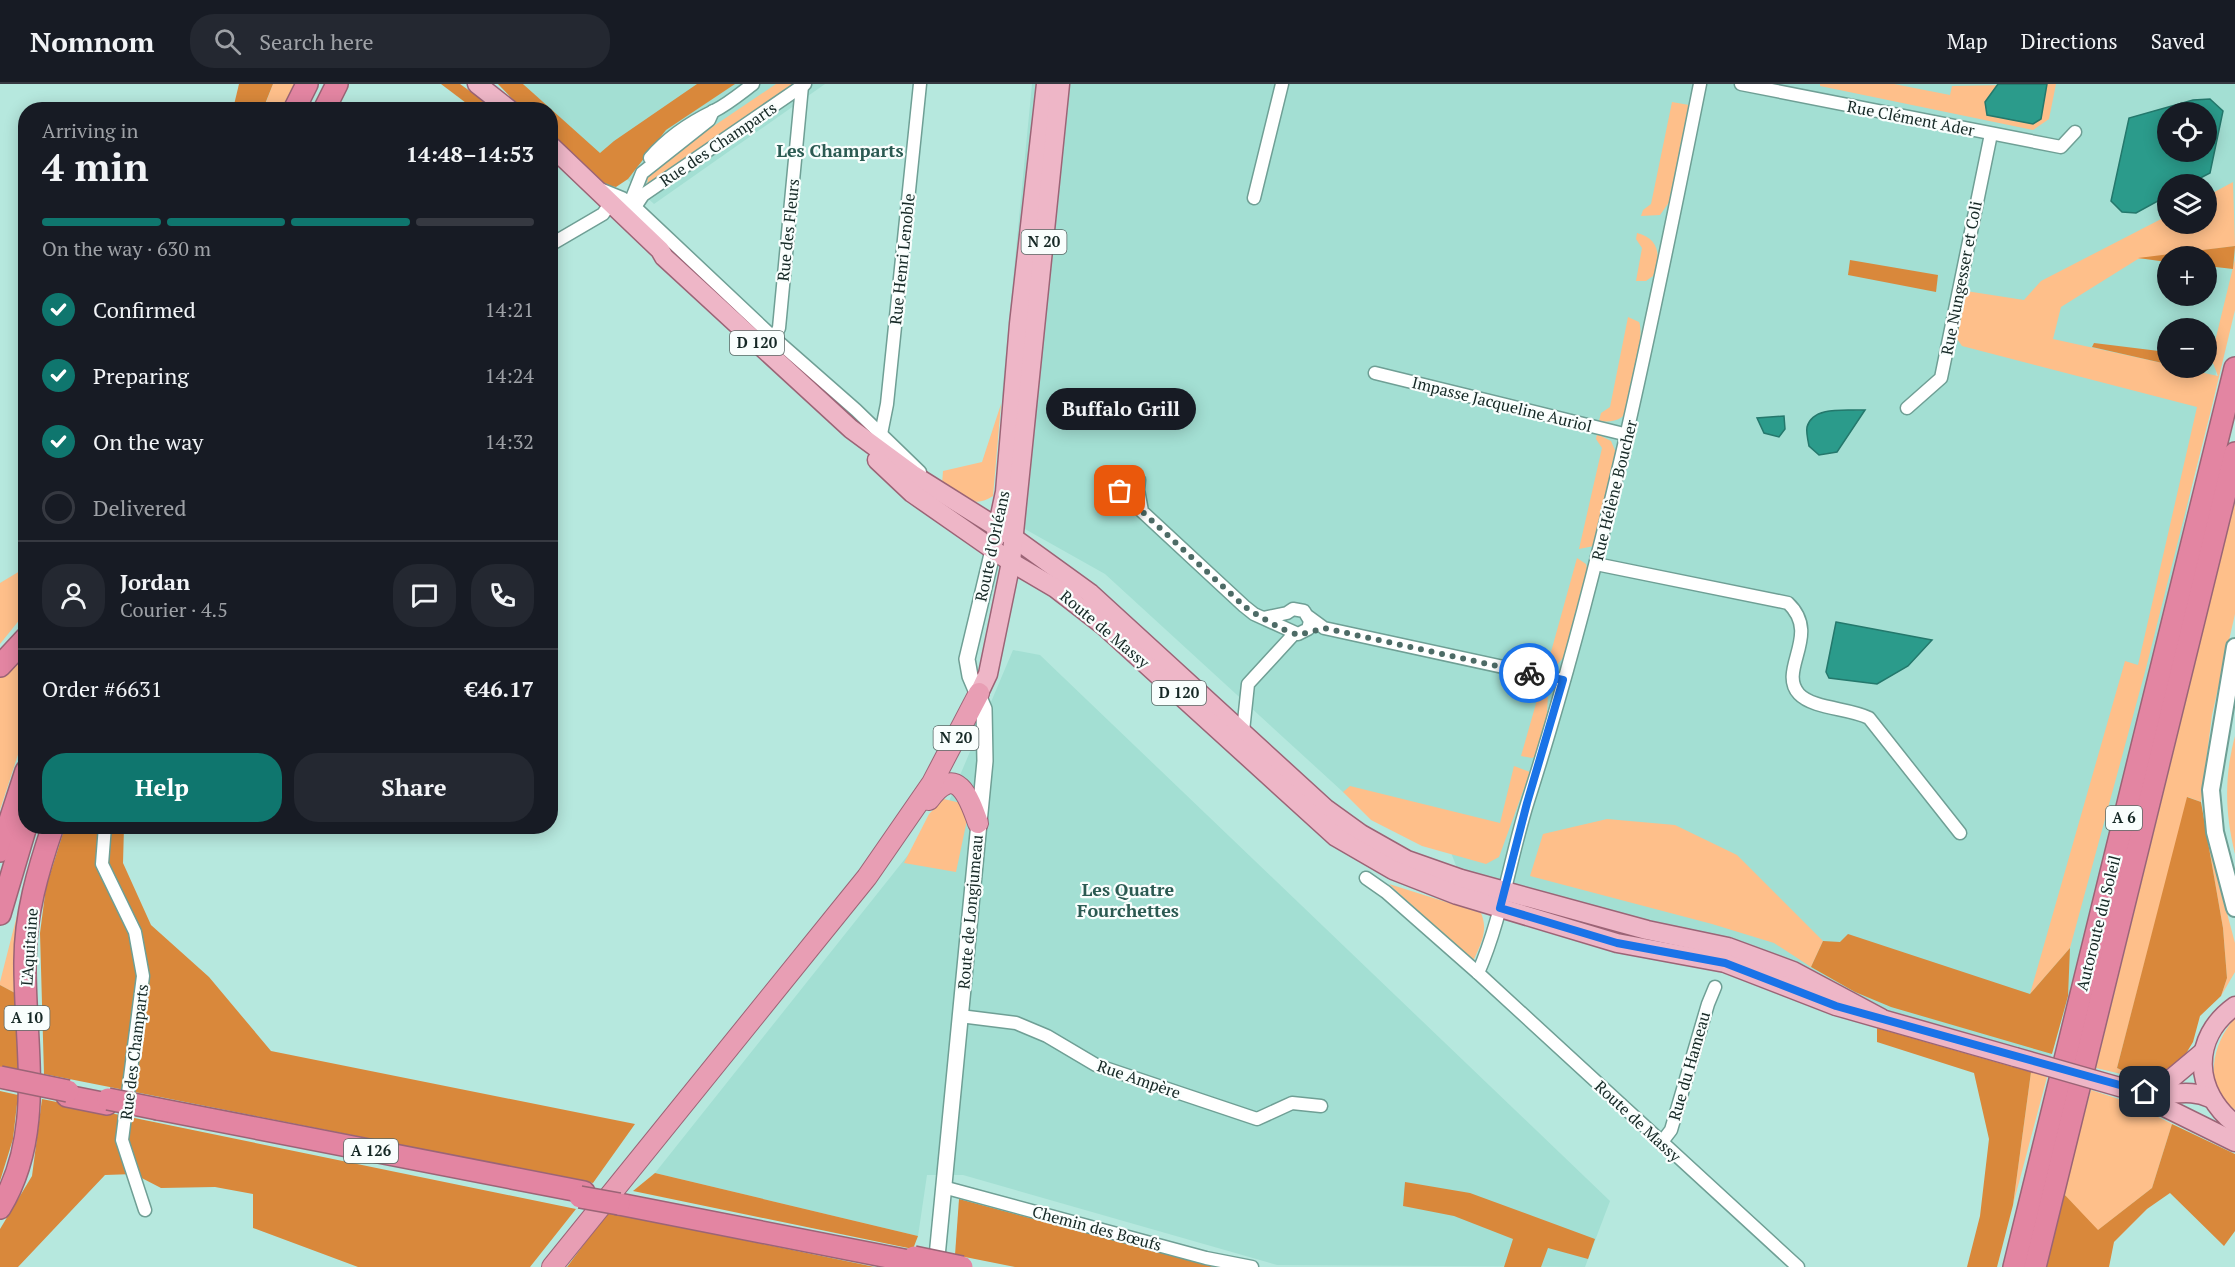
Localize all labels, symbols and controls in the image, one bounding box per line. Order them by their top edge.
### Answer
search box [190,14,610,68]
text: Nomnom [30,23,154,60]
icon: search [211,25,244,58]
text: Search here [259,27,374,56]
text: Map [1947,27,1988,55]
text: Directions [2021,27,2118,55]
text: Saved [2151,27,2205,55]
street label: Rue Clément Ader [1845,95,1977,141]
street label: Rue des Champarts [655,97,781,191]
map controls [2157,102,2217,378]
button: locate [2157,102,2217,162]
text: Arriving in [42,117,138,144]
district label: Les Champarts [776,138,904,162]
text: 14:48–14:53 [406,139,534,168]
text: 4 min [42,140,149,192]
button: layers [2157,174,2217,234]
street label: Rue des Fleurs [772,178,804,282]
street label: Rue Henri Lenoble [884,192,920,326]
street label: Rue Nungesser et Coli [1935,199,1987,357]
road number: N 20 [1022,230,1066,254]
text: On the way · 630 m [42,235,211,262]
button: + [2157,246,2217,306]
icon: check [42,293,75,326]
text: Confirmed [93,295,196,324]
text: 14:21 [485,296,534,323]
button: − [2157,318,2217,378]
road number: D 120 [730,331,784,355]
icon: check [42,359,75,392]
text: Preparing [93,361,189,390]
text: 14:24 [485,362,534,389]
street label: Impasse Jacqueline Auriol [1410,371,1594,437]
callout: Buffalo Grill [1045,389,1195,431]
text: Buffalo Grill [1062,395,1180,422]
street label: Rue Hélène Boucher [1586,417,1642,563]
icon: check [42,425,75,458]
text: On the way [93,427,203,456]
text: 14:32 [485,428,534,455]
pin [1094,465,1145,516]
icon: bag [1103,474,1136,507]
street label: Route d'Orléans [969,488,1015,604]
text: Delivered [93,493,186,522]
button: person [42,564,105,627]
button: chat [393,564,456,627]
button: phone [471,564,534,627]
text: Jordan [120,567,190,596]
street label: Route de Massy [1056,585,1155,674]
text: Courier · 4.5 [120,596,228,623]
courier [1499,643,1559,703]
icon: bike [1513,657,1546,690]
text: Order #6631 [42,674,162,703]
text: €46.17 [465,674,534,703]
road number: D 120 [1152,681,1206,705]
road number: N 20 [934,726,978,750]
button: Help [42,753,282,822]
button: Share [294,753,534,822]
road number: A 6 [2106,806,2142,830]
street label: Route de Longjumeau [952,834,988,990]
street label: Autoroute du Soleil [2071,853,2126,993]
district label: Les Quatre Fourchettes [1077,877,1179,922]
street label: L'Aquitaine [15,907,43,987]
street label: Rue des Champarts [115,983,153,1121]
road number: A 10 [4,1006,50,1030]
street label: Rue du Hameau [1663,1009,1715,1123]
street label: Rue Ampère [1094,1054,1184,1104]
pin [2119,1066,2170,1117]
street label: Route de Massy [1590,1075,1687,1167]
icon: home [2128,1075,2161,1108]
road number: A 126 [344,1139,398,1163]
street label: Chemin des Bœufs [1030,1200,1164,1256]

